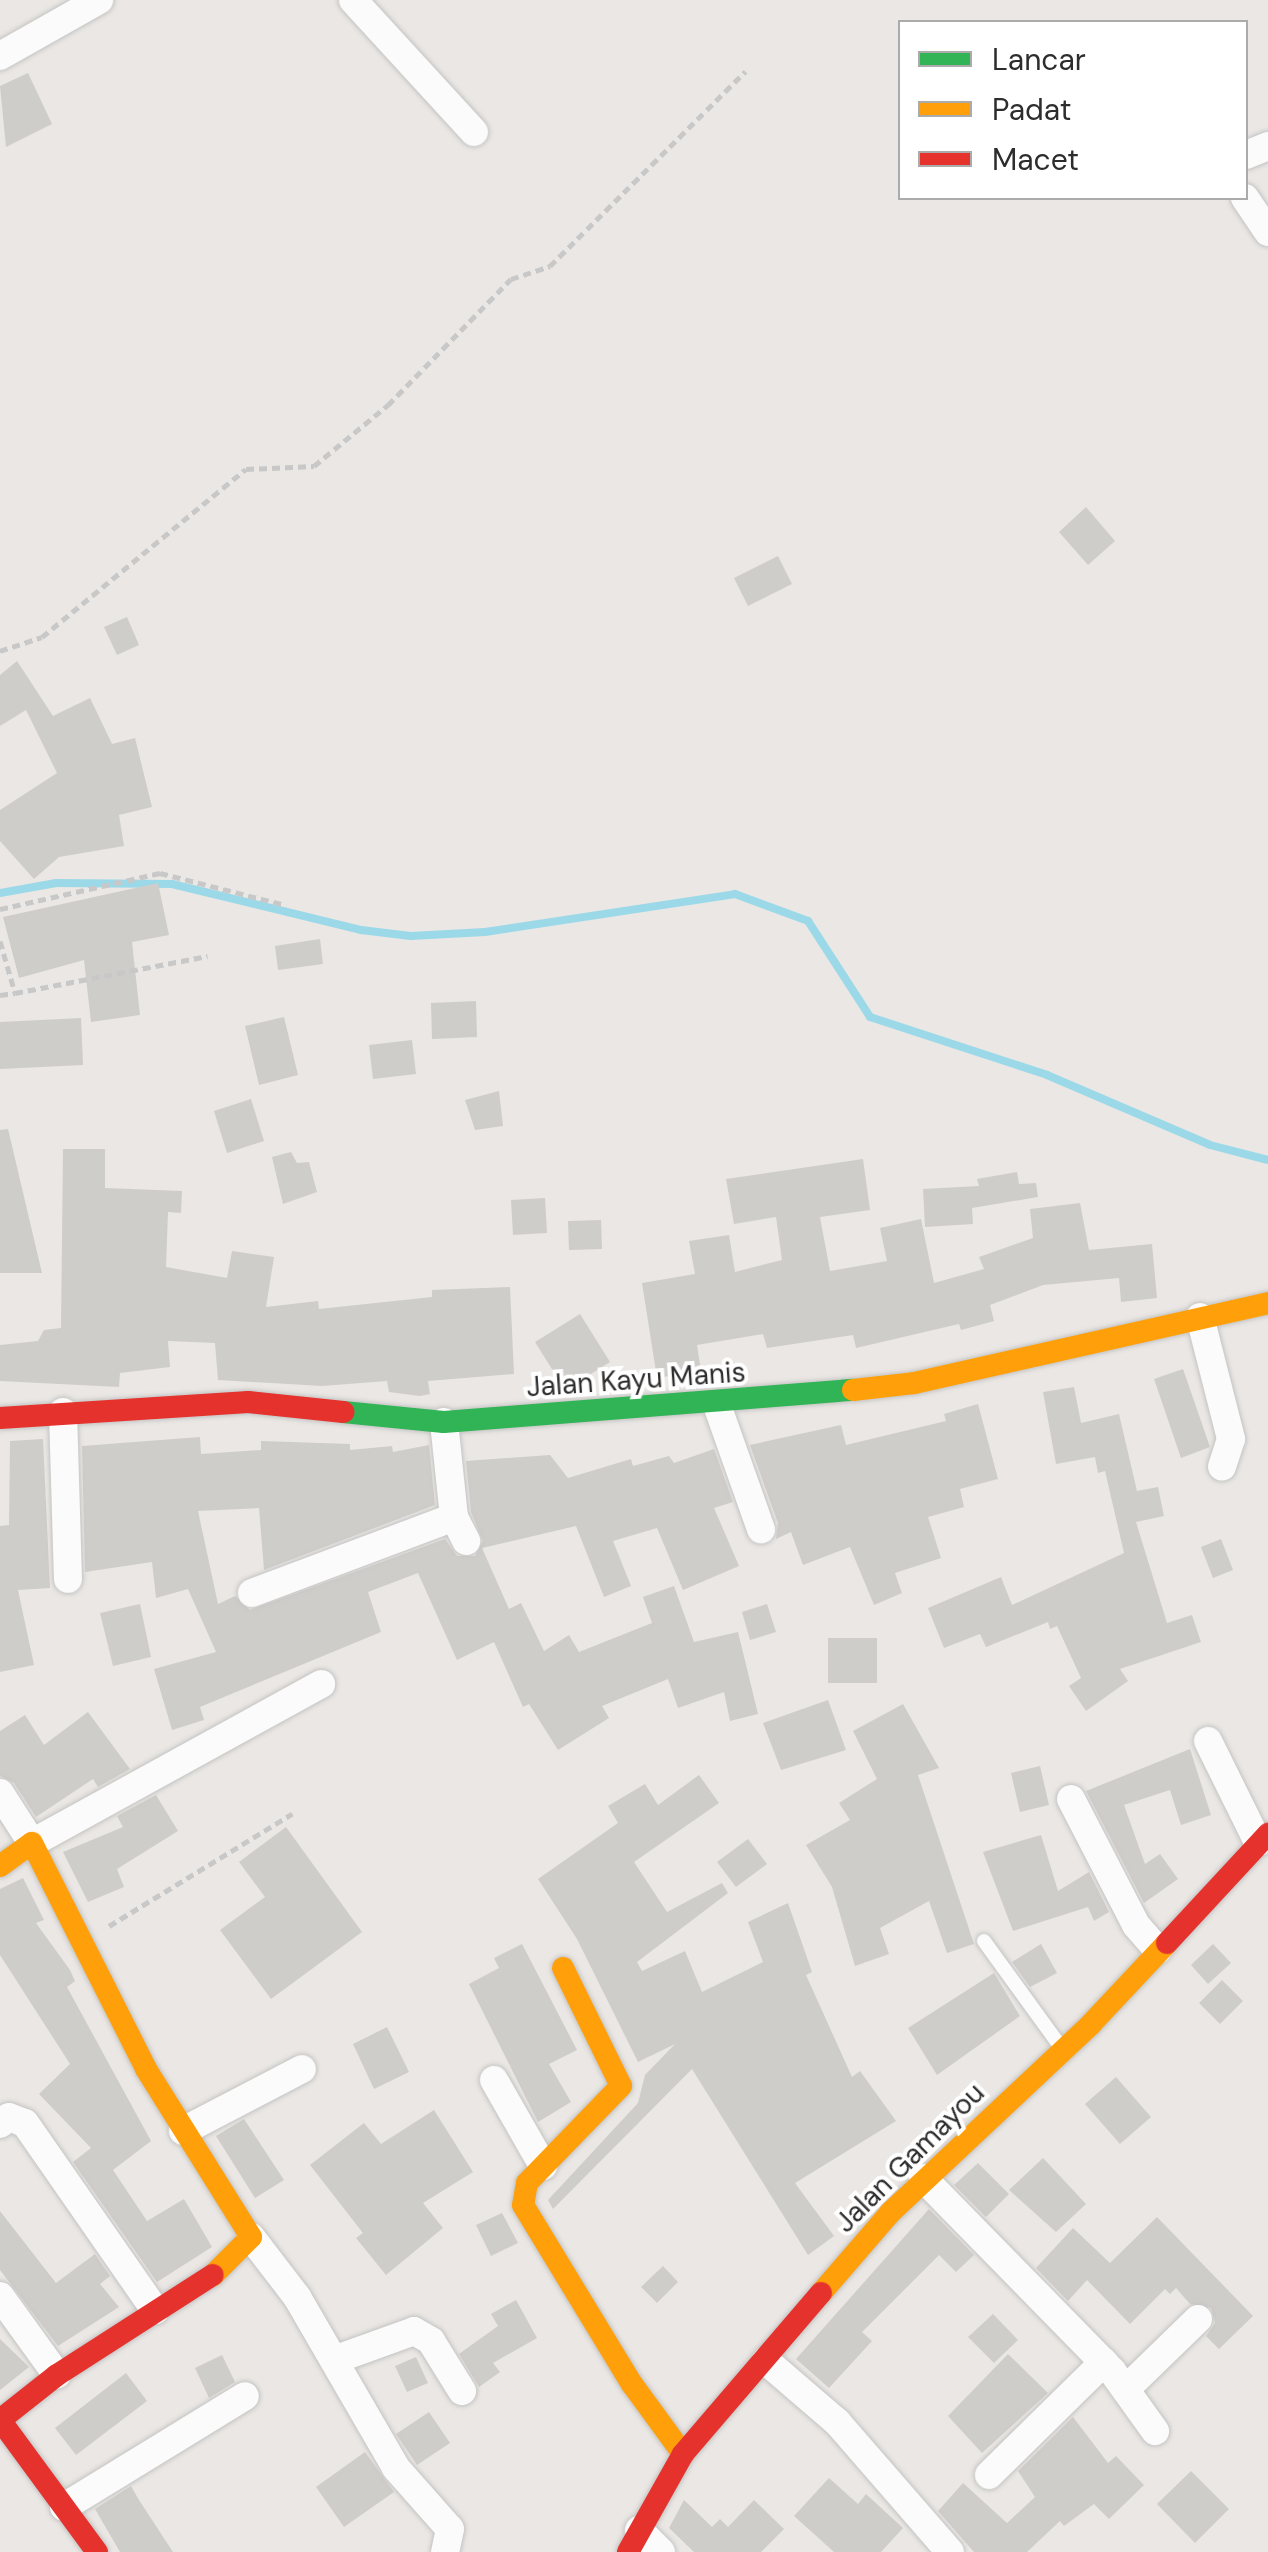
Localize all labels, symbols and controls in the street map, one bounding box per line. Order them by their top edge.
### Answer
legend [898,20,1248,200]
text: Lancar [992,40,1086,79]
text: Padat [992,90,1072,129]
text: Macet [992,140,1079,179]
street label: Jalan Kayu Manis [525,1356,747,1404]
street label: Jalan Gamayou [828,2076,992,2240]

